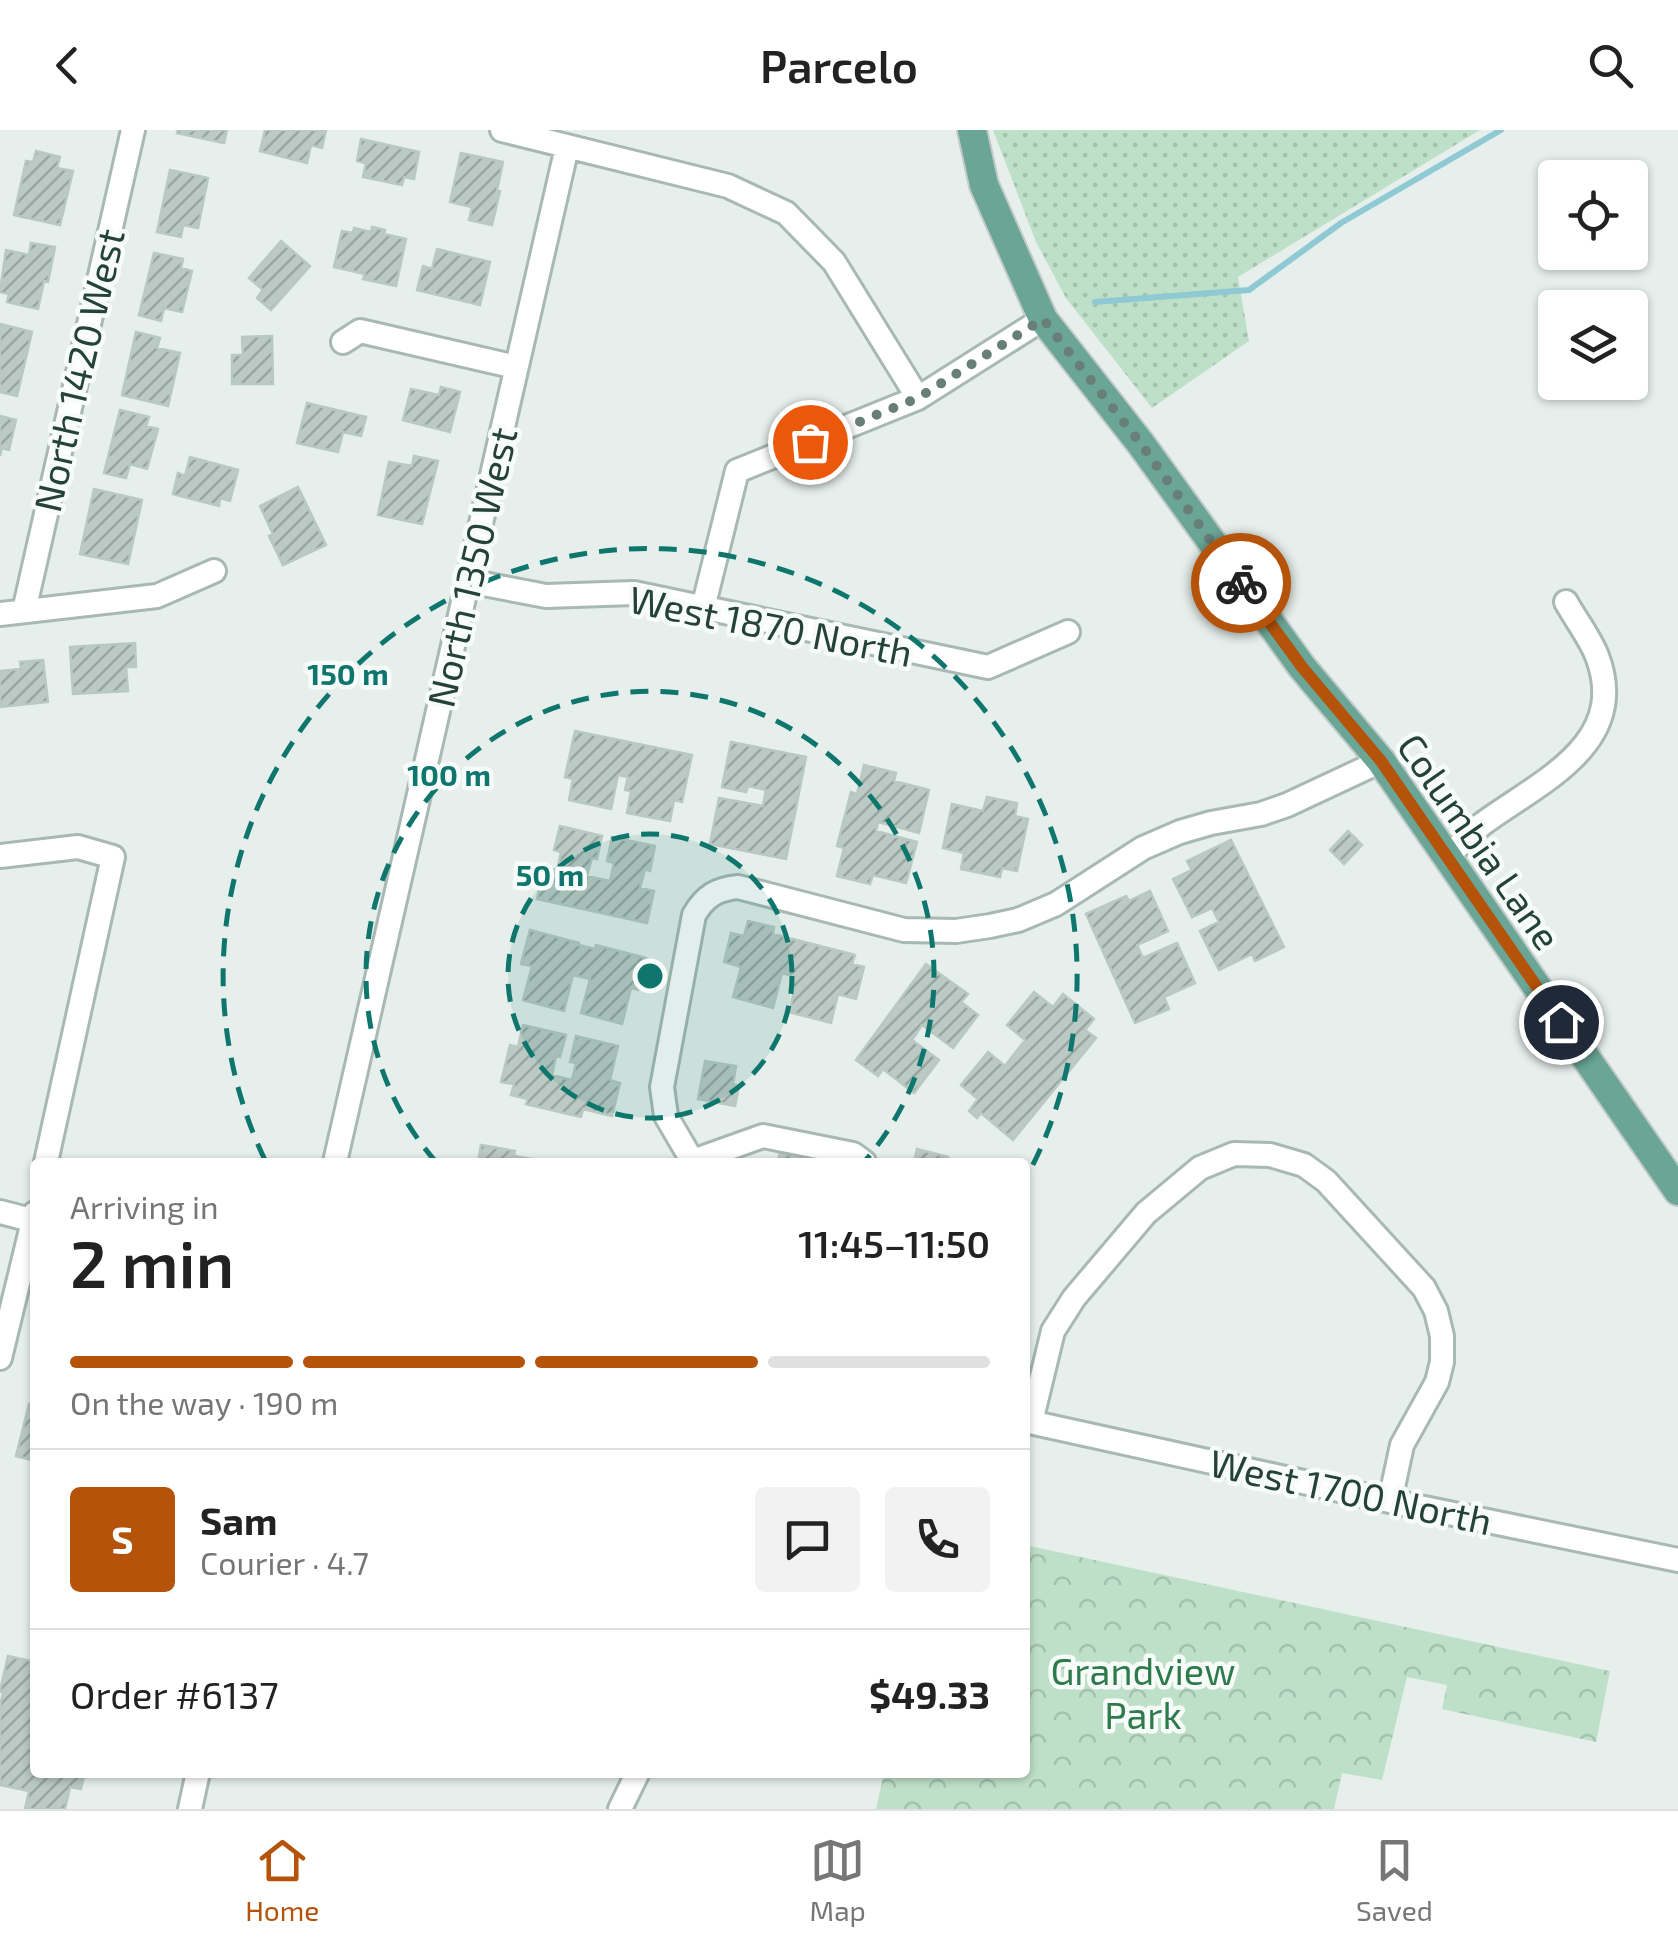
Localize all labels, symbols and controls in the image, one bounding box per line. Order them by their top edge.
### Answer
icon: back [40,38,95,93]
text: Parcelo [760,38,918,92]
icon: search [1583,38,1638,93]
map controls [1538,160,1648,400]
button: locate [1538,160,1648,270]
street label: North 1420 West [23,224,133,516]
button: layers [1538,290,1648,400]
pin [768,400,853,485]
icon: bag [783,415,838,470]
street label: North 1350 West [416,423,526,711]
courier [1191,533,1291,633]
icon: bike [1214,556,1269,611]
street label: West 1870 North [626,575,916,675]
text: 150 m [307,655,389,691]
street label: Columbia Lane [1389,724,1571,958]
text: 100 m [407,756,491,792]
text: 50 m [516,856,584,892]
centre of rings [632,958,668,994]
pin [1519,980,1604,1065]
icon: home [1534,995,1589,1050]
text: Arriving in [70,1187,219,1225]
text: 11:45–11:50 [798,1220,990,1266]
text: 2 min [70,1223,234,1301]
text: On the way · 190 m [70,1383,338,1421]
street label: West 1700 North [1206,1439,1496,1543]
button: chat [755,1487,860,1592]
button: phone [885,1487,990,1592]
text: Sam [200,1497,277,1543]
text: S [111,1516,134,1562]
text: Courier · 4.7 [200,1543,369,1581]
park label: Grandview Park [1050,1647,1236,1737]
text: Order #6137 [70,1671,279,1717]
text: $49.33 [869,1671,990,1717]
tab: Home [245,1833,319,1927]
tab: Map [810,1833,866,1927]
tab: Saved [1356,1833,1433,1927]

